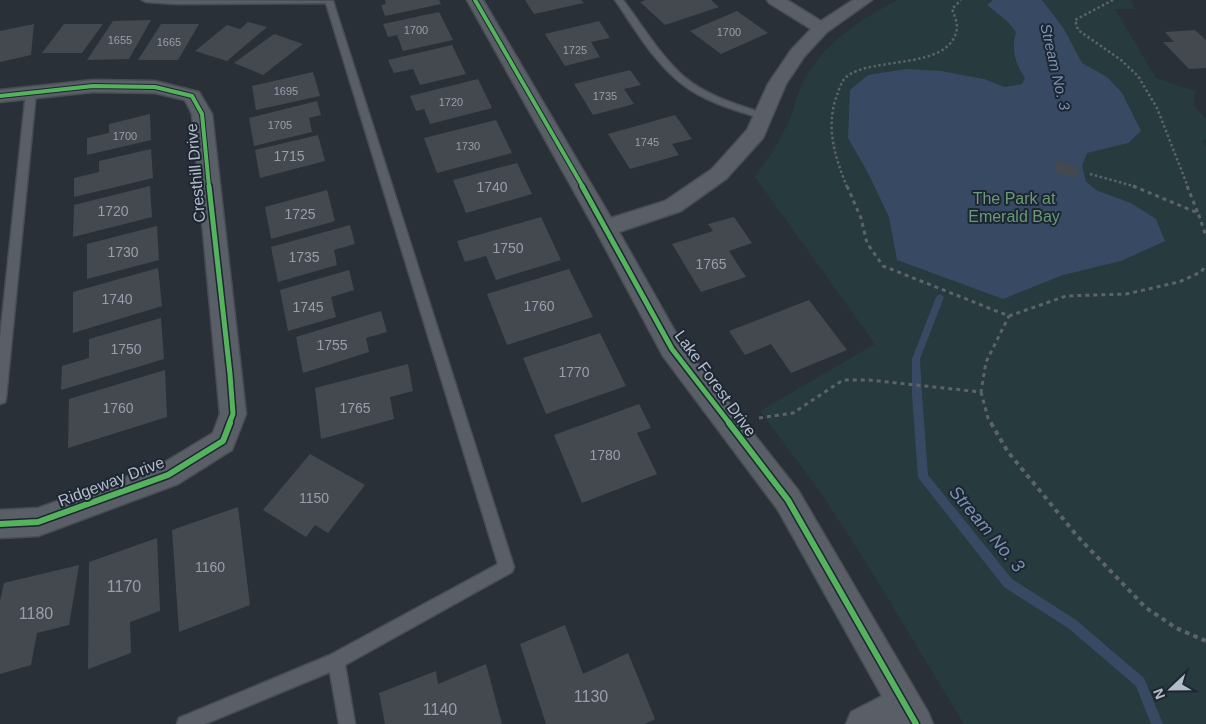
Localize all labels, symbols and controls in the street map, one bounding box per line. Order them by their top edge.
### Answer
water label: Stream No. 3 [1037,22,1074,112]
house number: 1700 [404,24,428,36]
house number: 1700 [717,26,741,38]
house number: 1655 [108,34,132,46]
house number: 1665 [157,36,181,48]
house number: 1725 [563,44,587,56]
house number: 1695 [274,85,298,97]
house number: 1735 [593,90,617,102]
house number: 1720 [439,96,463,108]
house number: 1705 [268,119,292,131]
street label: Cresthill Drive [183,123,208,223]
house number: 1700 [113,130,137,142]
house number: 1745 [635,136,659,148]
house number: 1730 [456,140,480,152]
house number: 1715 [273,148,305,164]
house number: 1740 [476,179,508,195]
park label: The Park at Emerald Bay [968,190,1060,225]
house number: 1720 [97,203,129,219]
house number: 1725 [284,206,316,222]
house number: 1750 [492,240,524,256]
house number: 1730 [107,244,139,260]
house number: 1735 [288,249,320,265]
house number: 1765 [695,256,727,272]
house number: 1740 [101,291,133,307]
house number: 1760 [523,298,555,314]
house number: 1745 [292,299,324,315]
street label: Lake Forest Drive [672,327,760,439]
house number: 1755 [316,337,348,353]
house number: 1750 [110,341,142,357]
house number: 1770 [558,364,590,380]
house number: 1760 [102,400,134,416]
house number: 1765 [339,400,371,416]
house number: 1780 [589,447,621,463]
street label: Ridgeway Drive [56,453,167,509]
water label: Stream No. 3 [945,482,1029,576]
house number: 1150 [299,490,329,506]
house number: 1160 [195,559,225,575]
house number: 1170 [107,578,141,595]
house number: 1180 [19,605,53,622]
north arrow [1146,664,1196,714]
text: N [1150,686,1168,702]
house number: 1130 [574,688,608,705]
house number: 1140 [423,701,457,718]

